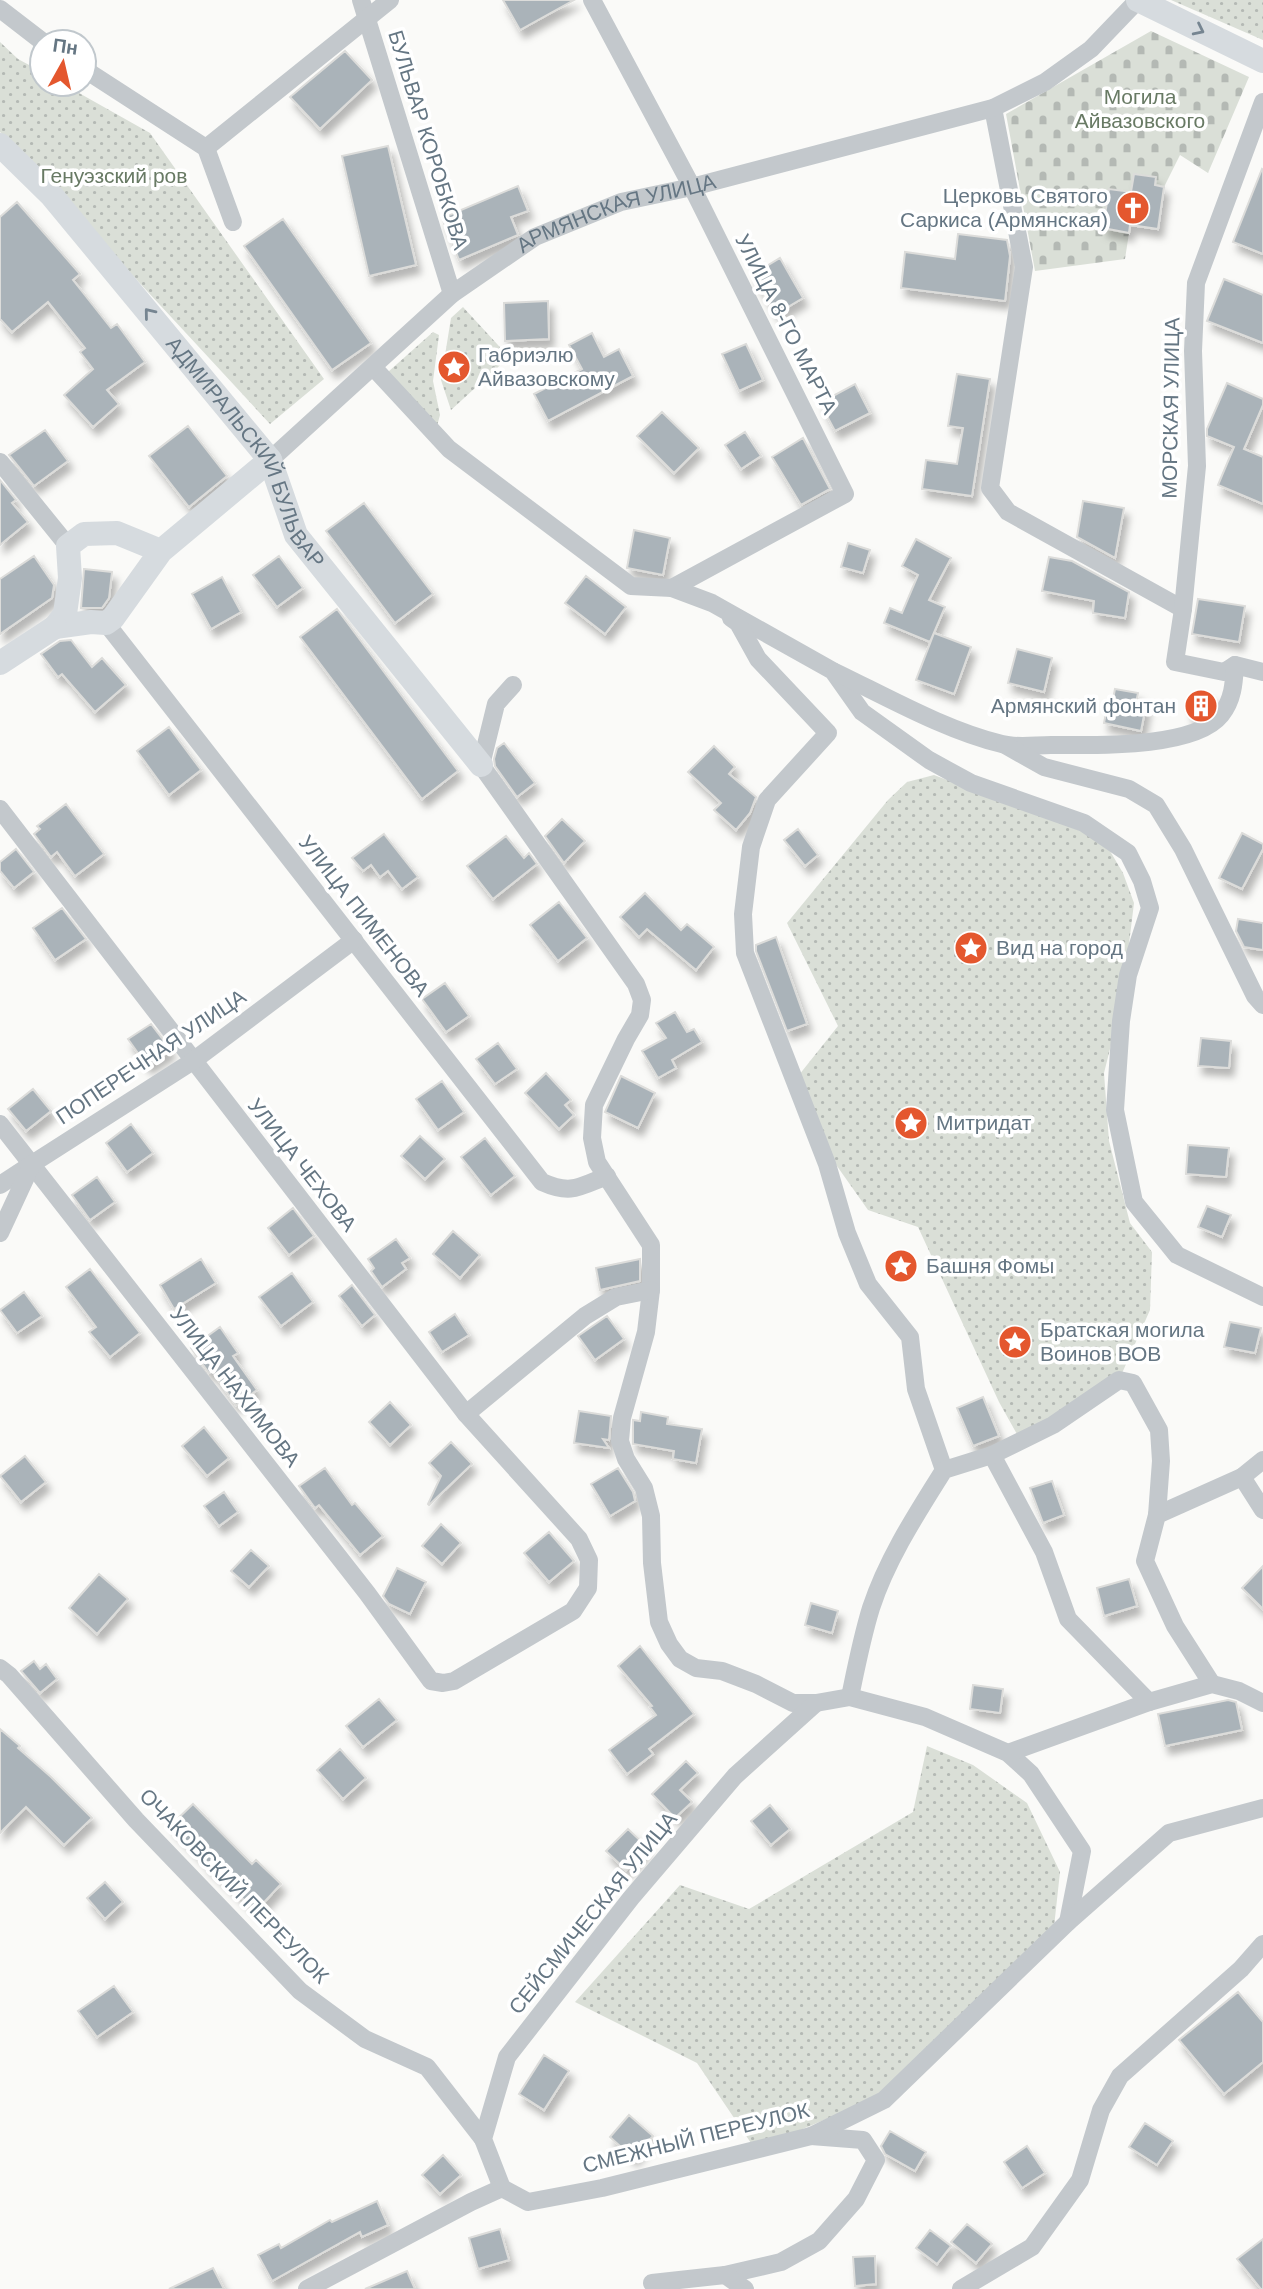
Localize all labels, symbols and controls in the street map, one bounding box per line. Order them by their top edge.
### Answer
one-way arrow [1192,22,1204,36]
street label: БУЛЬВАР КОРОБКОВА [384,27,473,252]
north arrow [28,28,98,98]
text: Пн [51,35,79,59]
park label: Могила Айвазовского [1075,85,1205,132]
park label: Генуэзский ров [41,164,187,187]
street label: АРМЯНСКАЯ УЛИЦА [512,169,718,257]
place label: Церковь Святого Саркиса (Армянская) [900,184,1108,231]
church icon: Церковь Святого Саркиса (Армянская) [1114,189,1152,227]
street label: УЛИЦА 8-ГО МАРТА [731,230,842,417]
one-way arrow [144,309,157,321]
street label: МОРСКАЯ УЛИЦА [1157,317,1184,499]
street label: АДМИРАЛЬСКИЙ БУЛЬВАР [162,332,329,572]
place label: Габриэлю Айвазовскому [478,343,615,390]
place icon: Габриэлю Айвазовскому [435,348,473,386]
building icon: Армянский фонтан [1182,687,1220,725]
place label: Армянский фонтан [991,694,1176,717]
street label: УЛИЦА ПИМЕНОВА [295,831,434,1001]
place icon: Вид на город [952,929,990,967]
place label: Вид на город [996,936,1123,959]
street label: ПОПЕРЕЧНАЯ УЛИЦА [52,984,250,1129]
street label: УЛИЦА ЧЕХОВА [244,1094,361,1236]
place icon: Митридат [892,1104,930,1142]
place label: Митридат [936,1111,1032,1134]
place icon: Башня Фомы [882,1247,920,1285]
place label: Башня Фомы [926,1254,1054,1277]
street label: УЛИЦА НАХИМОВА [166,1302,305,1471]
place label: Братская могила Воинов ВОВ [1040,1318,1205,1365]
place icon: Братская могила Воинов ВОВ [996,1323,1034,1361]
street label: ОЧАКОВСКИЙ ПЕРЕУЛОК [135,1784,334,1988]
street label: СЕЙСМИЧЕСКАЯ УЛИЦА [504,1807,681,2018]
street label: СМЕЖНЫЙ ПЕРЕУЛОК [580,2098,812,2177]

